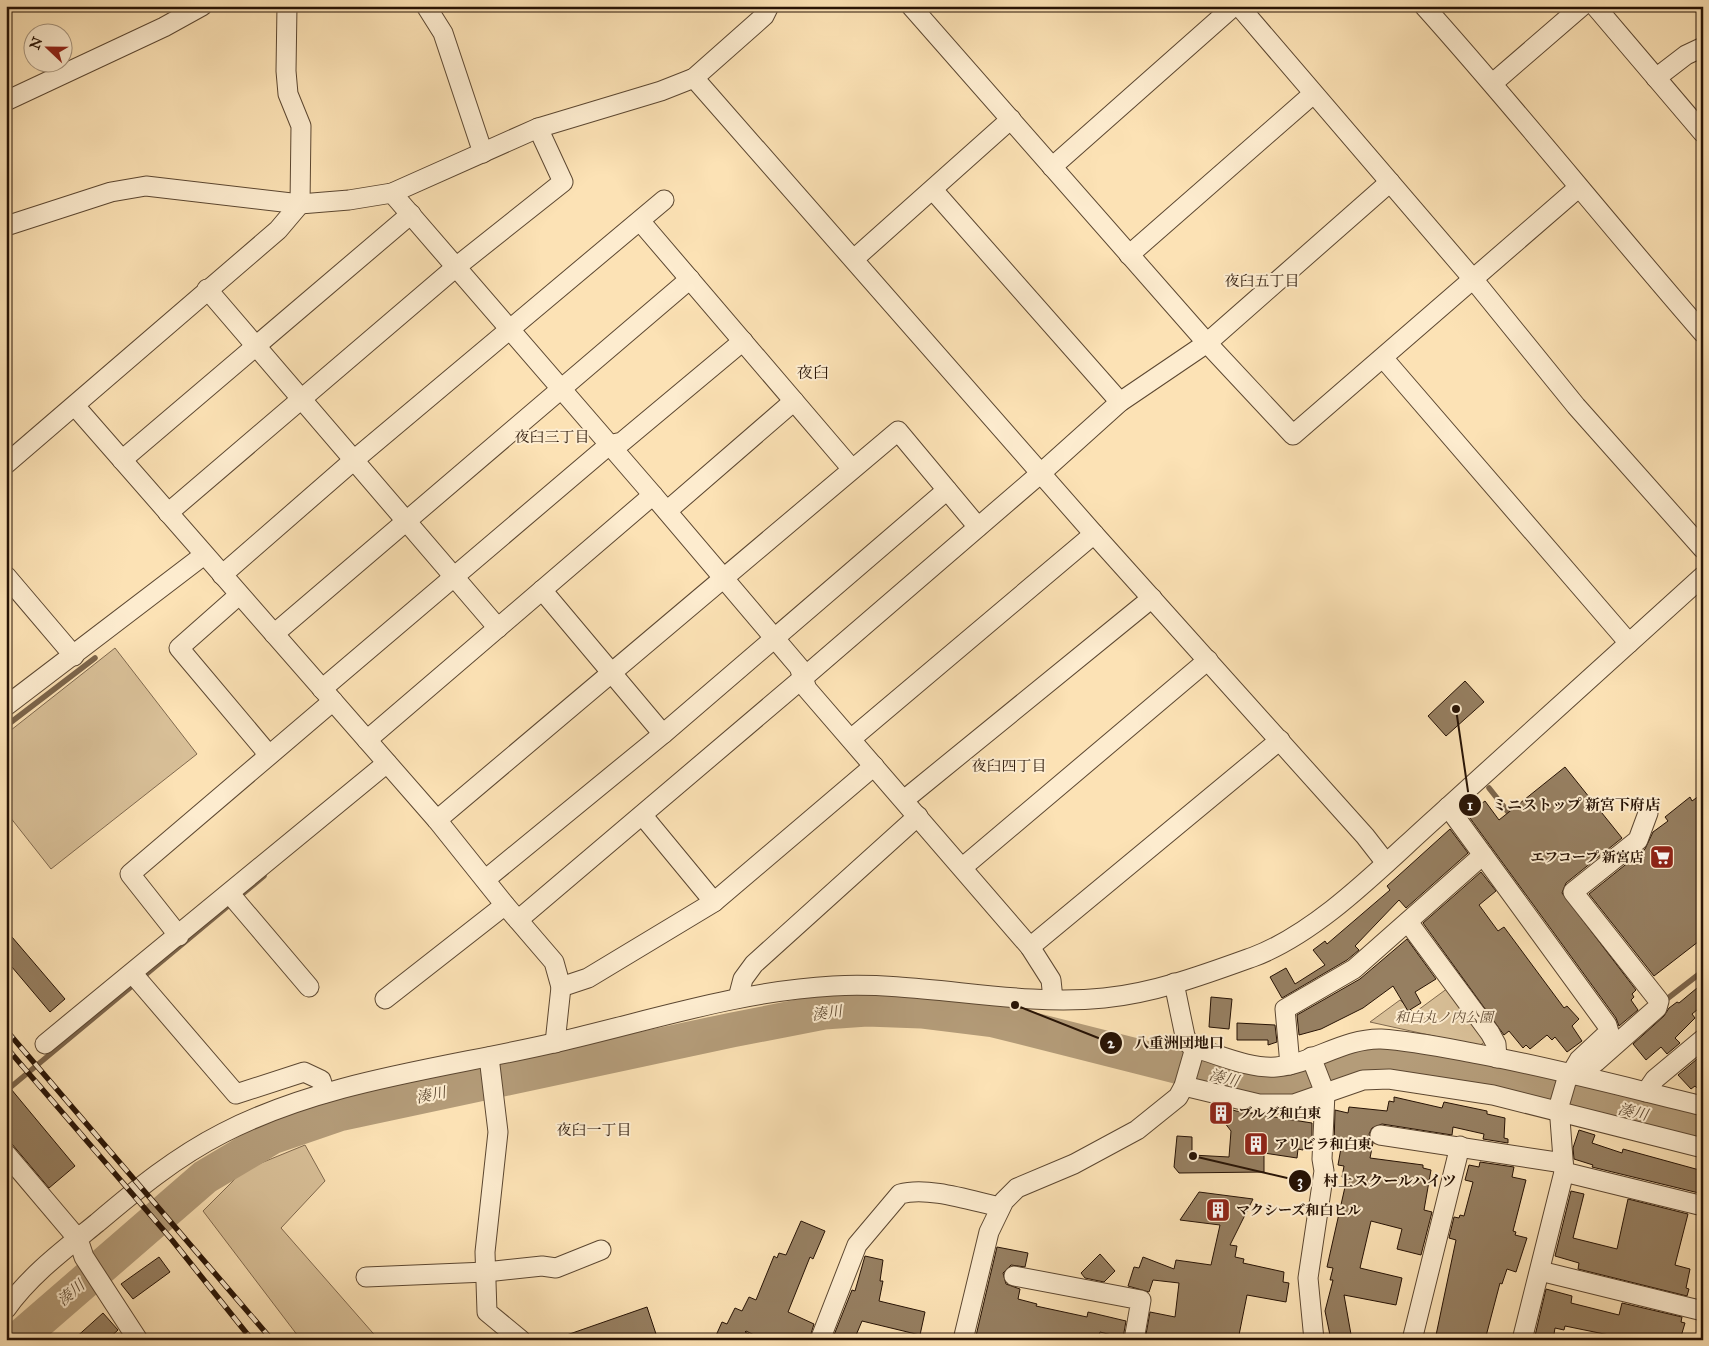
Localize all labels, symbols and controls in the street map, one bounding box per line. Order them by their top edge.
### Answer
north arrow [22,22,72,72]
text: N [26,35,47,52]
district label: 夜臼五丁目 [1224,272,1300,290]
district label: 夜臼 [797,363,829,382]
district label: 夜臼三丁目 [514,428,590,446]
district label: 夜臼四丁目 [971,757,1047,775]
callout: ミニストップ 新宮下府店 [1457,790,1670,820]
text: 1 [1467,796,1473,814]
text: ミニストップ 新宮下府店 [1492,796,1660,814]
supermarket icon: エフコープ 新宮店 [1649,844,1675,870]
place label: エフコープ 新宮店 [1530,849,1644,866]
water label: 湊川 [811,1002,845,1024]
park label: 和白丸ノ内公園 [1395,1009,1495,1026]
callout: 八重洲団地口 [1099,1028,1234,1058]
text: 2 [1107,1034,1115,1052]
text: 八重洲団地口 [1134,1034,1224,1052]
water label: 湊川 [1207,1066,1243,1091]
water label: 湊川 [414,1083,449,1107]
building icon: ブルグ和白東 [1208,1100,1234,1126]
water label: 湊川 [1616,1100,1652,1125]
place label: ブルグ和白東 [1238,1105,1321,1122]
district label: 夜臼一丁目 [556,1121,632,1139]
building icon: アリビラ和白東 [1243,1131,1269,1157]
place label: アリビラ和白東 [1274,1136,1371,1153]
callout: 村上スクールハイツ [1288,1166,1468,1196]
text: 3 [1297,1172,1303,1191]
text: 村上スクールハイツ [1323,1172,1457,1190]
building icon: マクシーズ和白ヒル [1205,1197,1231,1223]
place label: マクシーズ和白ヒル [1236,1202,1361,1219]
water label: 湊川 [54,1275,90,1310]

